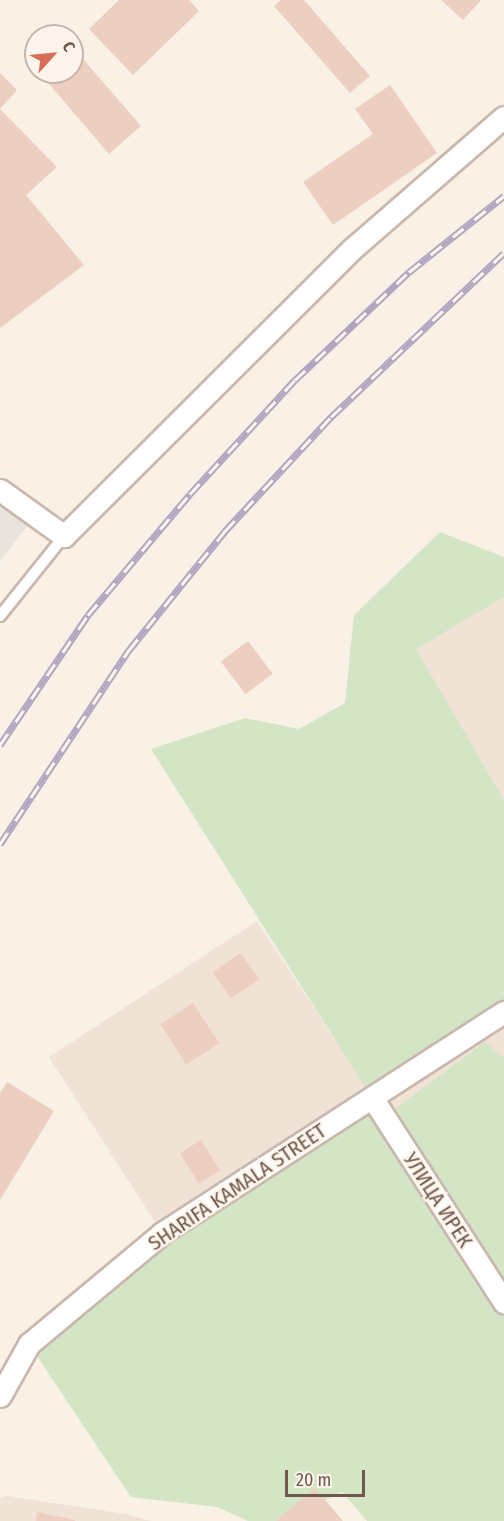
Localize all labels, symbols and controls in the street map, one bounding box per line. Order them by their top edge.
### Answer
north arrow [24,24,84,84]
text: С [58,38,79,55]
street label: SHARIFA KAMALA STREET [143,1118,331,1256]
street label: УЛИЦА ИРЕК [398,1148,478,1252]
scale bar [288,1458,368,1496]
text: 20 m [296,1469,331,1491]

